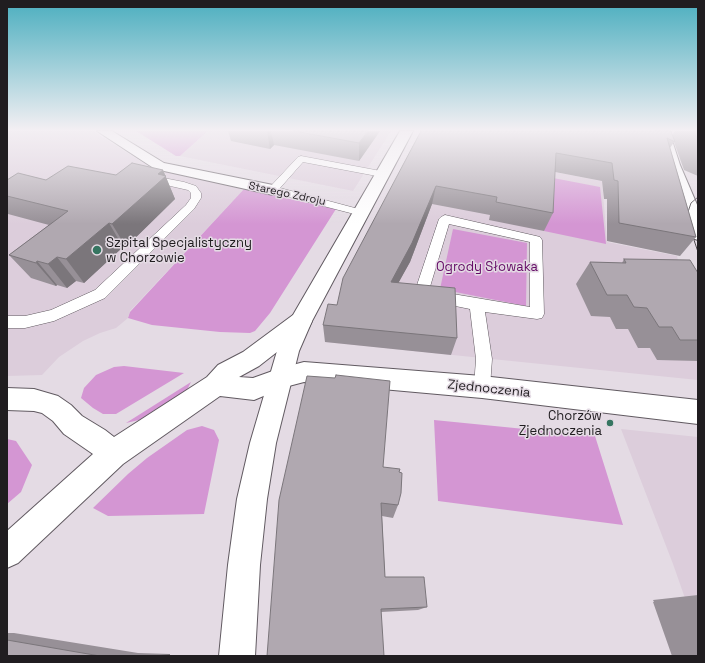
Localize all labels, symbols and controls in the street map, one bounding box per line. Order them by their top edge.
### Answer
street label: Starego Zdroju [247,179,327,209]
place label: Szpital Specjalistyczny w Chorzowie [106,235,252,266]
marker: Szpital Specjalistyczny w Chorzowie [91,244,103,256]
park label: Ogrody Słowaka [436,259,538,275]
street label: Zjednoczenia [447,377,531,401]
place label: Chorzów Zjednoczenia [519,408,602,439]
marker: Chorzów Zjednoczenia [605,418,615,428]

